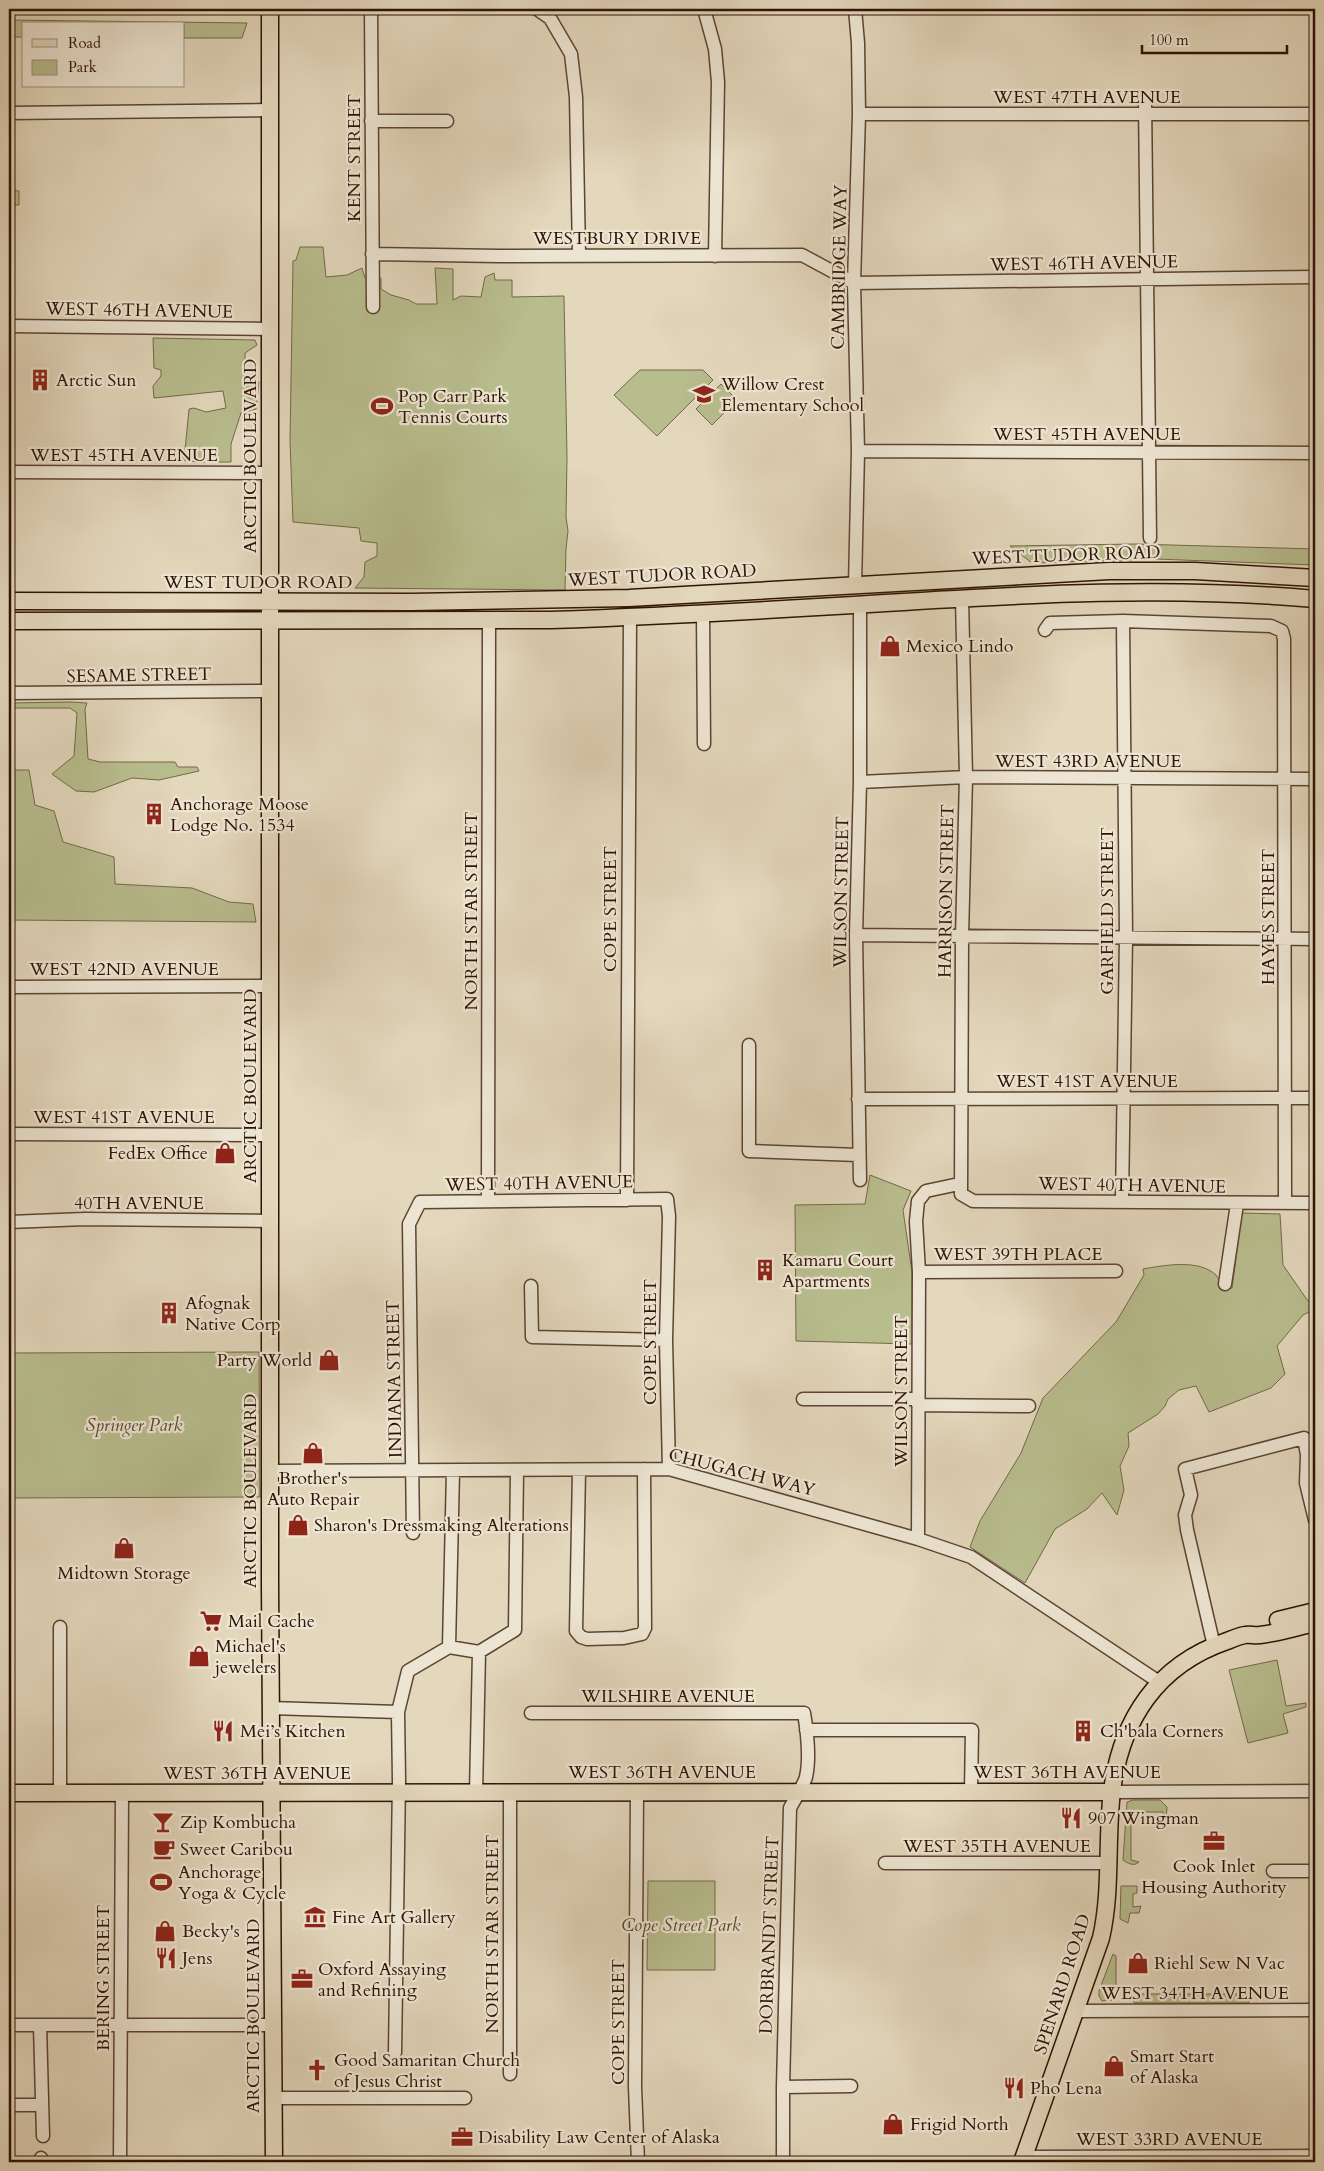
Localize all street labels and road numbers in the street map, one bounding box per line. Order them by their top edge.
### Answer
street label: WEST 47TH AVENUE [992,85,1181,110]
street label: KENT STREET [342,94,367,222]
street label: CAMBRIDGE WAY [826,184,853,350]
street label: WESTBURY DRIVE [532,226,701,251]
street label: WEST 46TH AVENUE [989,249,1178,278]
street label: WEST 46TH AVENUE [44,296,233,325]
street label: ARCTIC BOULEVARD [238,359,263,553]
street label: WEST 45TH AVENUE [992,422,1181,447]
street label: WEST 45TH AVENUE [29,443,218,468]
street label: WEST TUDOR ROAD [970,540,1161,571]
street label: WEST TUDOR ROAD [566,558,757,593]
street label: WEST TUDOR ROAD [163,570,352,595]
street label: SESAME STREET [66,662,212,689]
street label: WEST 43RD AVENUE [994,749,1181,774]
street label: HARRISON STREET [932,804,961,978]
street label: NORTH STAR STREET [459,812,484,1010]
street label: WILSON STREET [828,816,855,969]
street label: GARFIELD STREET [1095,827,1120,995]
street label: COPE STREET [598,846,623,972]
street label: HAYES STREET [1256,849,1281,985]
street label: WEST 42ND AVENUE [28,957,219,982]
street label: ARCTIC BOULEVARD [238,989,263,1183]
street label: WEST 41ST AVENUE [995,1069,1178,1094]
street label: WEST 41ST AVENUE [32,1105,215,1130]
street label: WEST 40TH AVENUE [444,1169,633,1198]
street label: WEST 40TH AVENUE [1037,1171,1226,1200]
street label: 40TH AVENUE [74,1191,204,1216]
street label: WEST 39TH PLACE [933,1242,1102,1267]
street label: COPE STREET [638,1279,663,1405]
street label: INDIANA STREET [381,1300,408,1458]
street label: WILSON STREET [889,1315,914,1468]
street label: ARCTIC BOULEVARD [238,1394,263,1588]
street label: CHUGACH WAY [666,1442,818,1503]
street label: WILSHIRE AVENUE [580,1684,755,1709]
street label: WEST 36TH AVENUE [567,1760,756,1785]
street label: WEST 36TH AVENUE [972,1760,1161,1785]
street label: WEST 36TH AVENUE [162,1761,351,1786]
street label: WEST 35TH AVENUE [902,1834,1091,1859]
street label: NORTH STAR STREET [480,1835,505,2033]
street label: DORBRANDT STREET [754,1835,785,2035]
street label: BERING STREET [91,1905,116,2051]
street label: SPENARD ROAD [1028,1911,1097,2058]
street label: ARCTIC BOULEVARD [241,1919,266,2113]
street label: COPE STREET [606,1959,631,2085]
street label: WEST 34TH AVENUE [1100,1981,1289,2006]
street label: WEST 33RD AVENUE [1075,2127,1262,2152]

